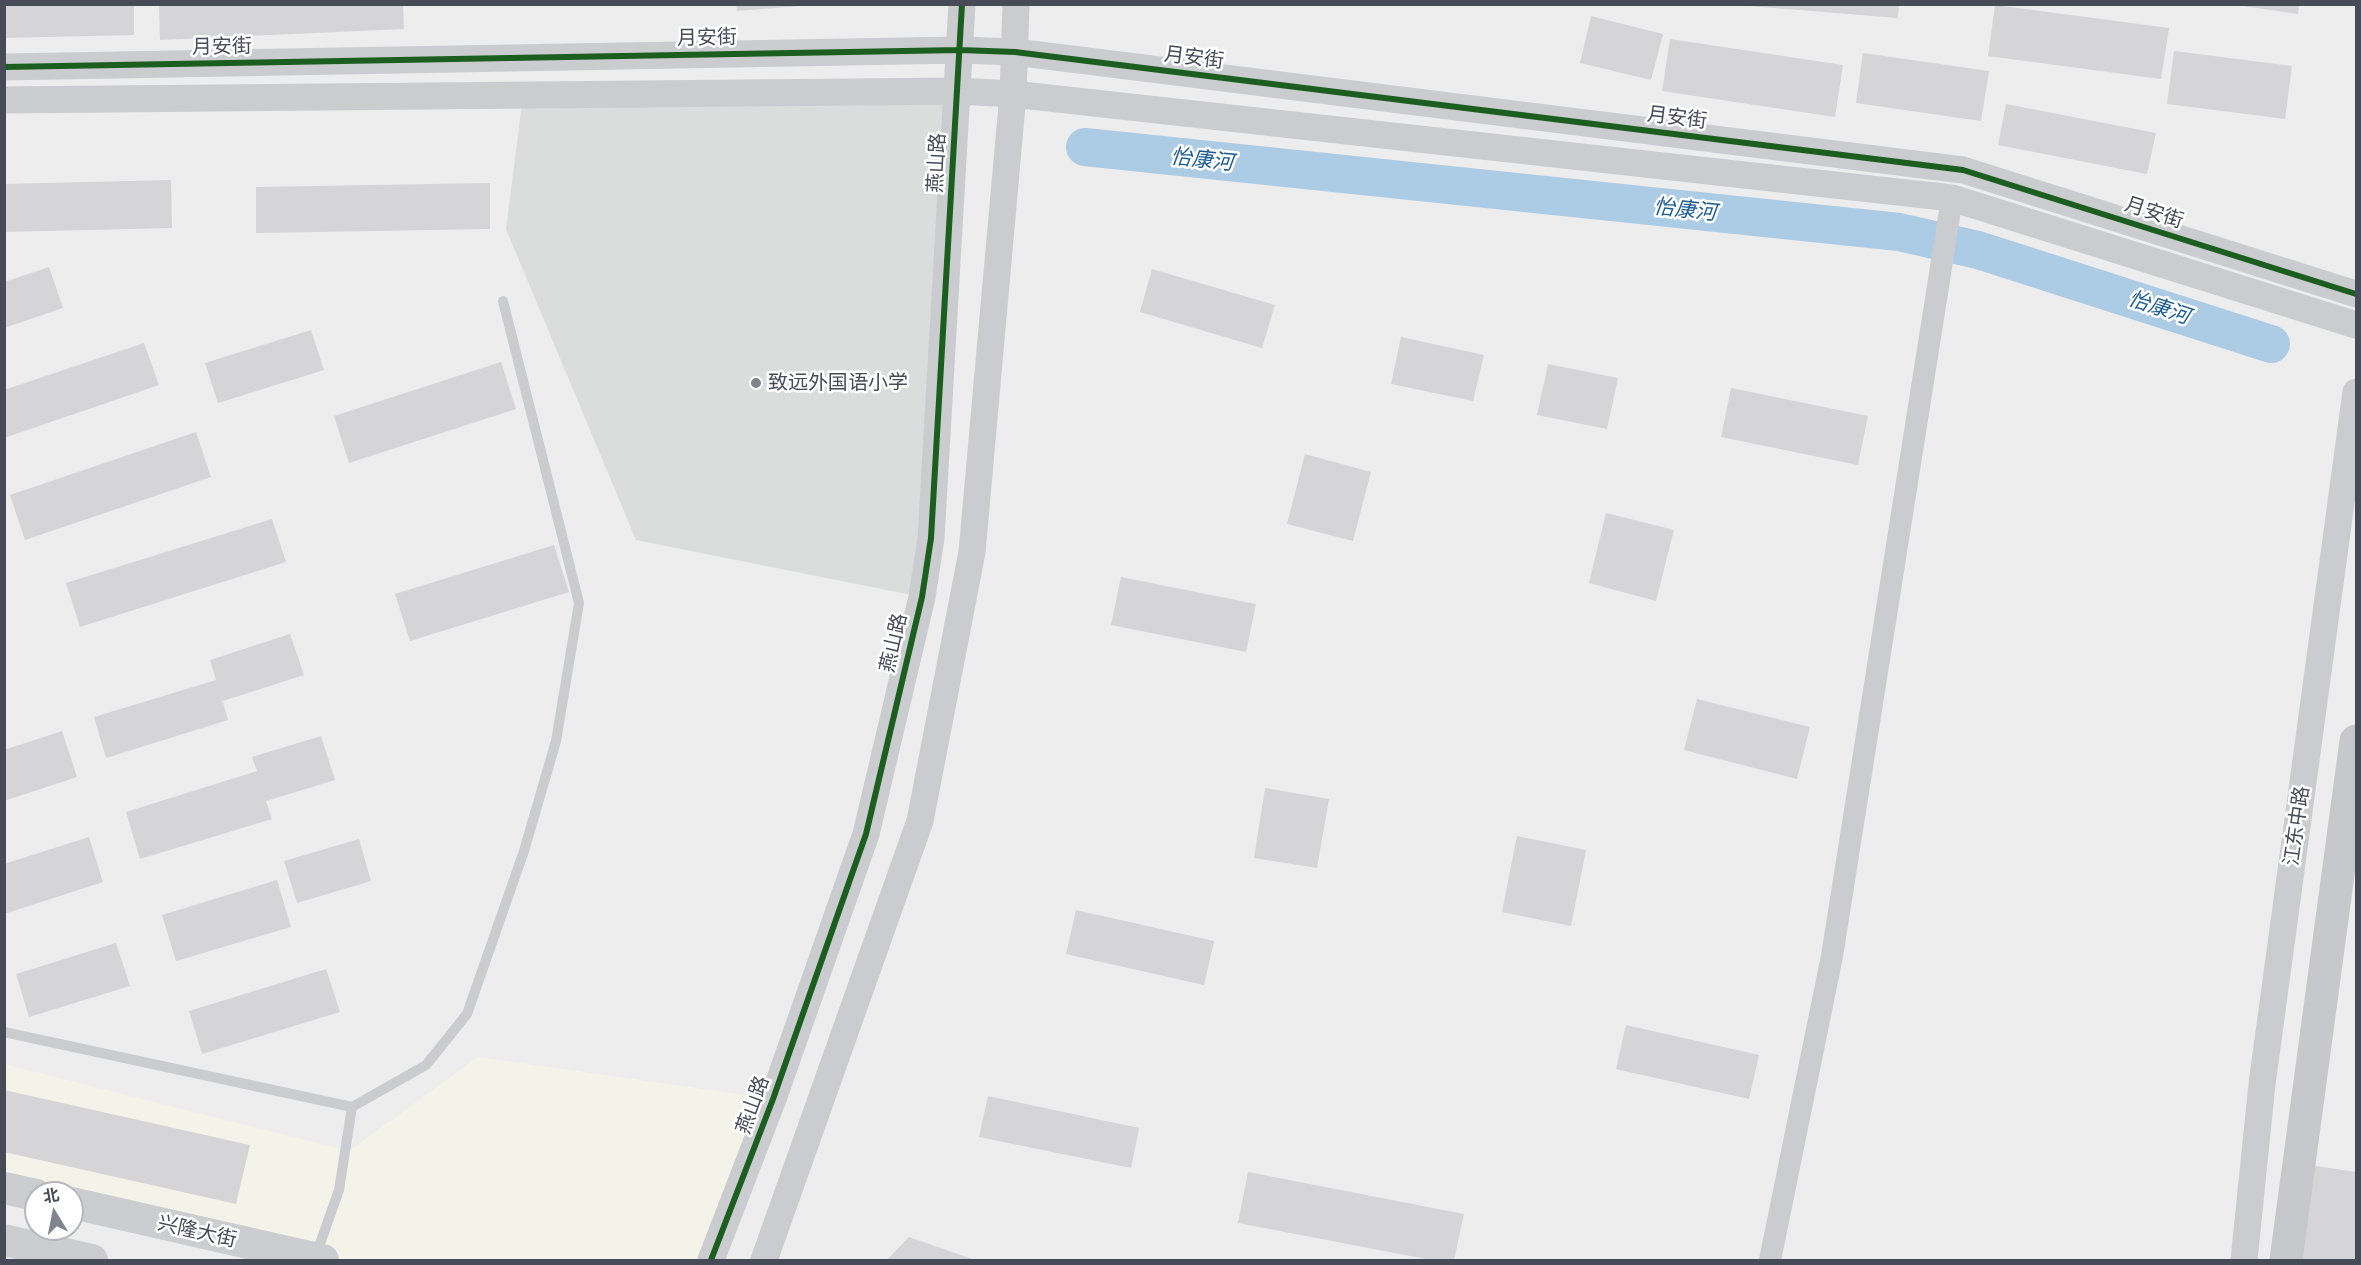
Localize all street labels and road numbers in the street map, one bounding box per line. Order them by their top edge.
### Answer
street label: 月安街 [677,25,737,51]
street label: 月安街 [192,34,252,60]
street label: 月安街 [1163,42,1225,74]
street label: 月安街 [1646,102,1708,134]
street label: 燕山路 [923,132,951,194]
street label: 月安街 [2122,192,2186,234]
street label: 燕山路 [876,611,912,675]
street label: 江东中路 [2280,785,2314,867]
street label: 燕山路 [731,1073,775,1137]
street label: 兴隆大街 [155,1211,239,1253]

